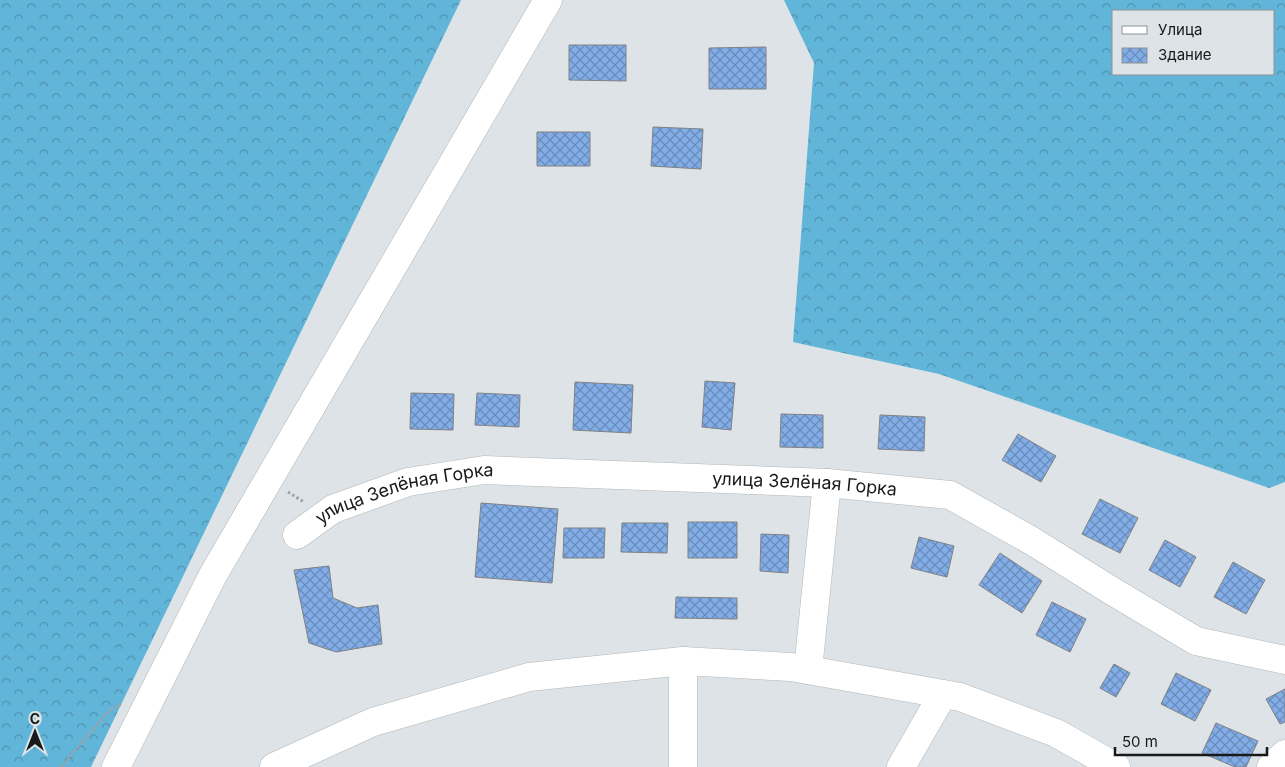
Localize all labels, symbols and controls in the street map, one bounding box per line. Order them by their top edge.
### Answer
legend [1112,10,1275,75]
text: Улица [1158,20,1202,39]
text: Здание [1158,45,1212,64]
street label: улица Зелёная Горка [311,459,494,528]
street label: улица Зелёная Горка [712,468,898,500]
north arrow [10,707,60,757]
text: С [30,710,40,727]
scale bar [1115,724,1268,756]
text: 50 m [1122,732,1158,751]

